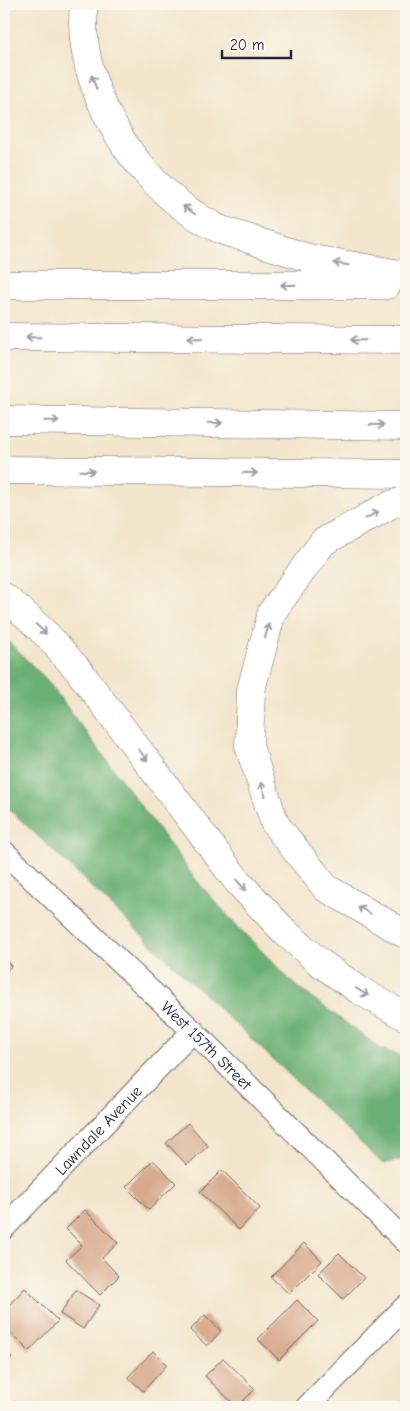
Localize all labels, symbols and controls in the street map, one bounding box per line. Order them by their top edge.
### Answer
scale bar [222,28,291,60]
text: 20 m [230,36,264,54]
one-way arrow [89,75,98,91]
one-way arrow [182,205,196,215]
one-way arrow [333,258,349,268]
one-way arrow [280,280,296,290]
one-way arrow [25,332,41,342]
one-way arrow [187,333,204,343]
one-way arrow [350,335,366,345]
one-way arrow [44,416,60,426]
one-way arrow [206,418,223,428]
one-way arrow [369,420,385,430]
one-way arrow [79,466,95,476]
one-way arrow [242,468,258,478]
one-way arrow [364,510,379,519]
one-way arrow [34,623,47,635]
one-way arrow [263,624,272,640]
one-way arrow [138,748,149,761]
one-way arrow [258,782,268,798]
one-way arrow [235,878,247,891]
one-way arrow [357,905,371,915]
one-way arrow [355,987,369,997]
street label: West 157th Street [157,998,255,1094]
street label: Lawndale Avenue [52,1082,146,1179]

